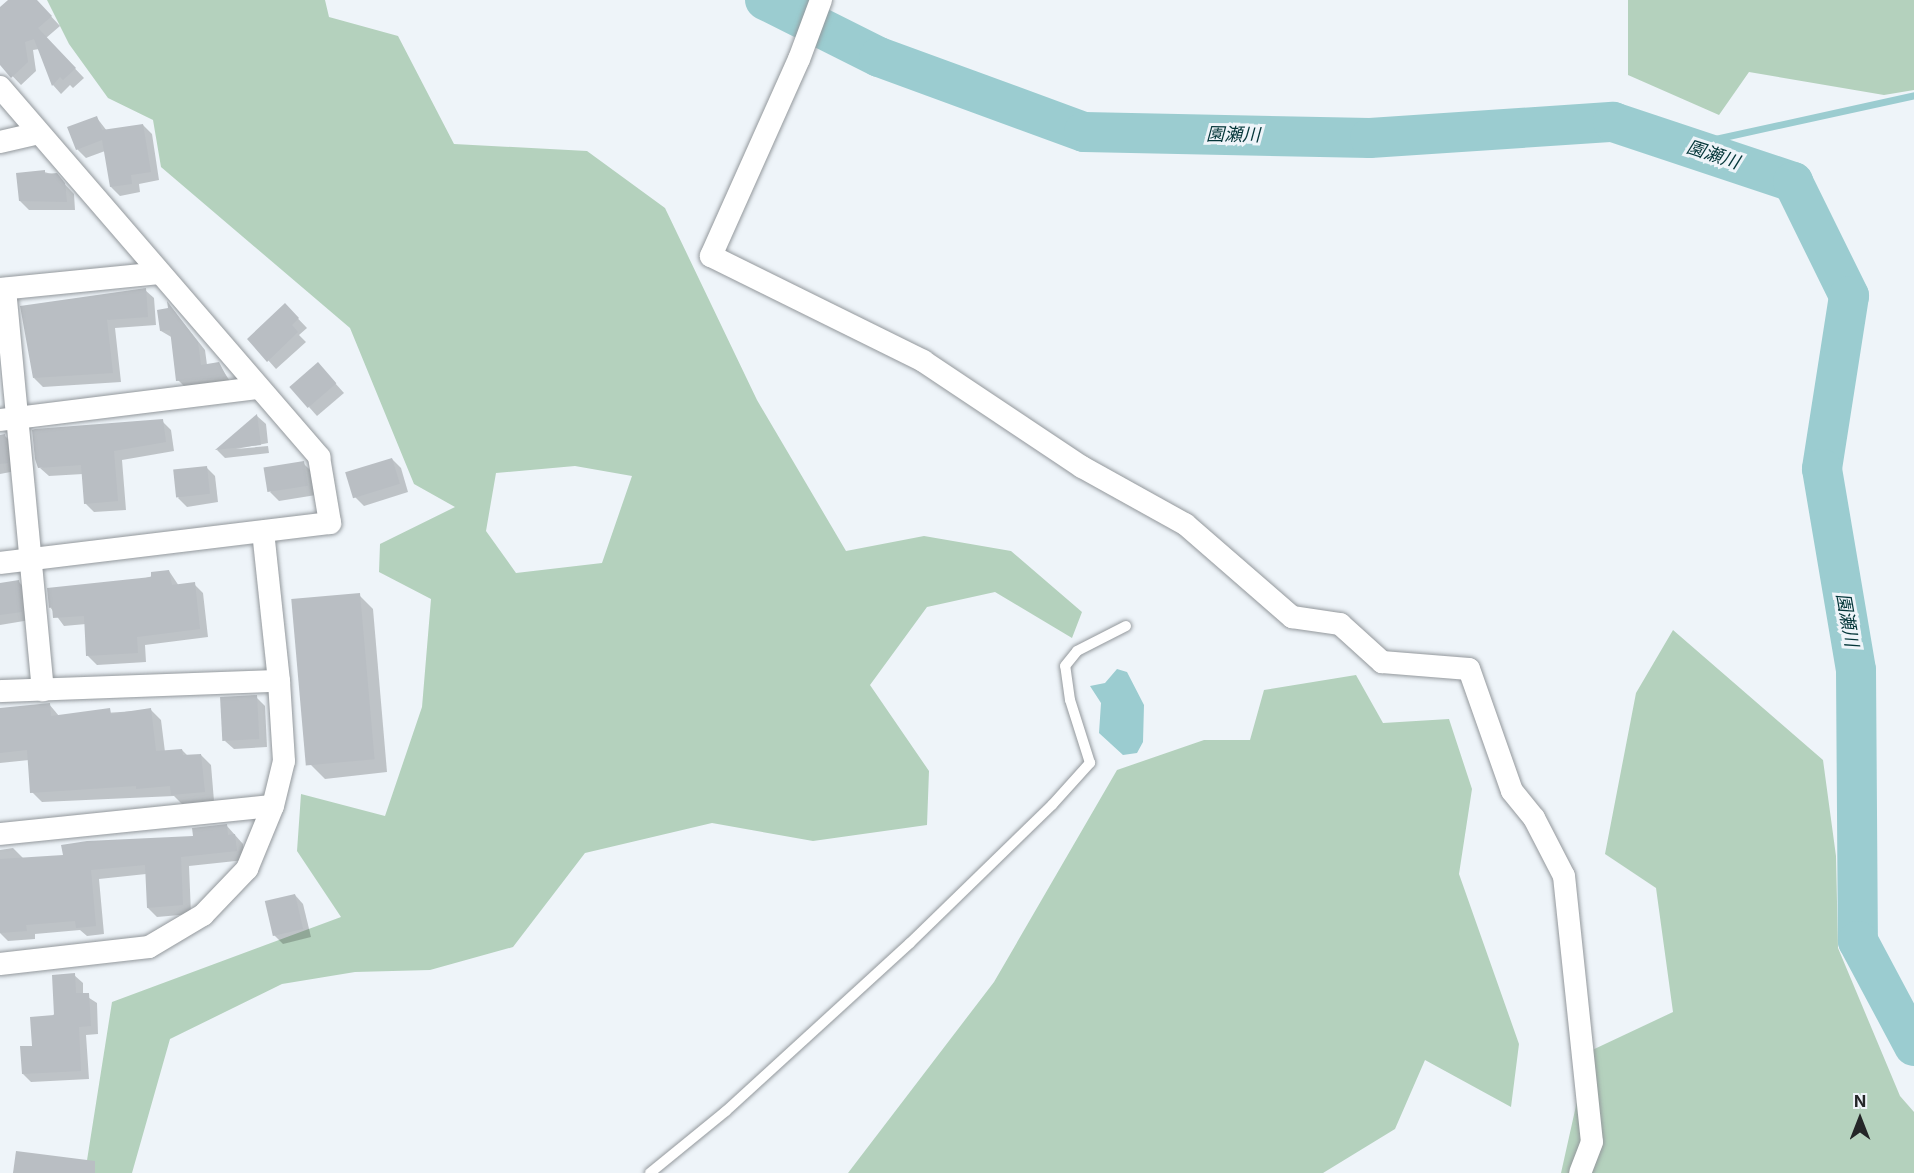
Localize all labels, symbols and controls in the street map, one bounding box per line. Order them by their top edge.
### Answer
water label: 園瀬川 [1206,124,1260,146]
water label: 園瀬川 [1684,136,1742,174]
water label: 園瀬川 [1832,592,1862,648]
north arrow [1830,1089,1890,1149]
text: N [1854,1091,1866,1111]

